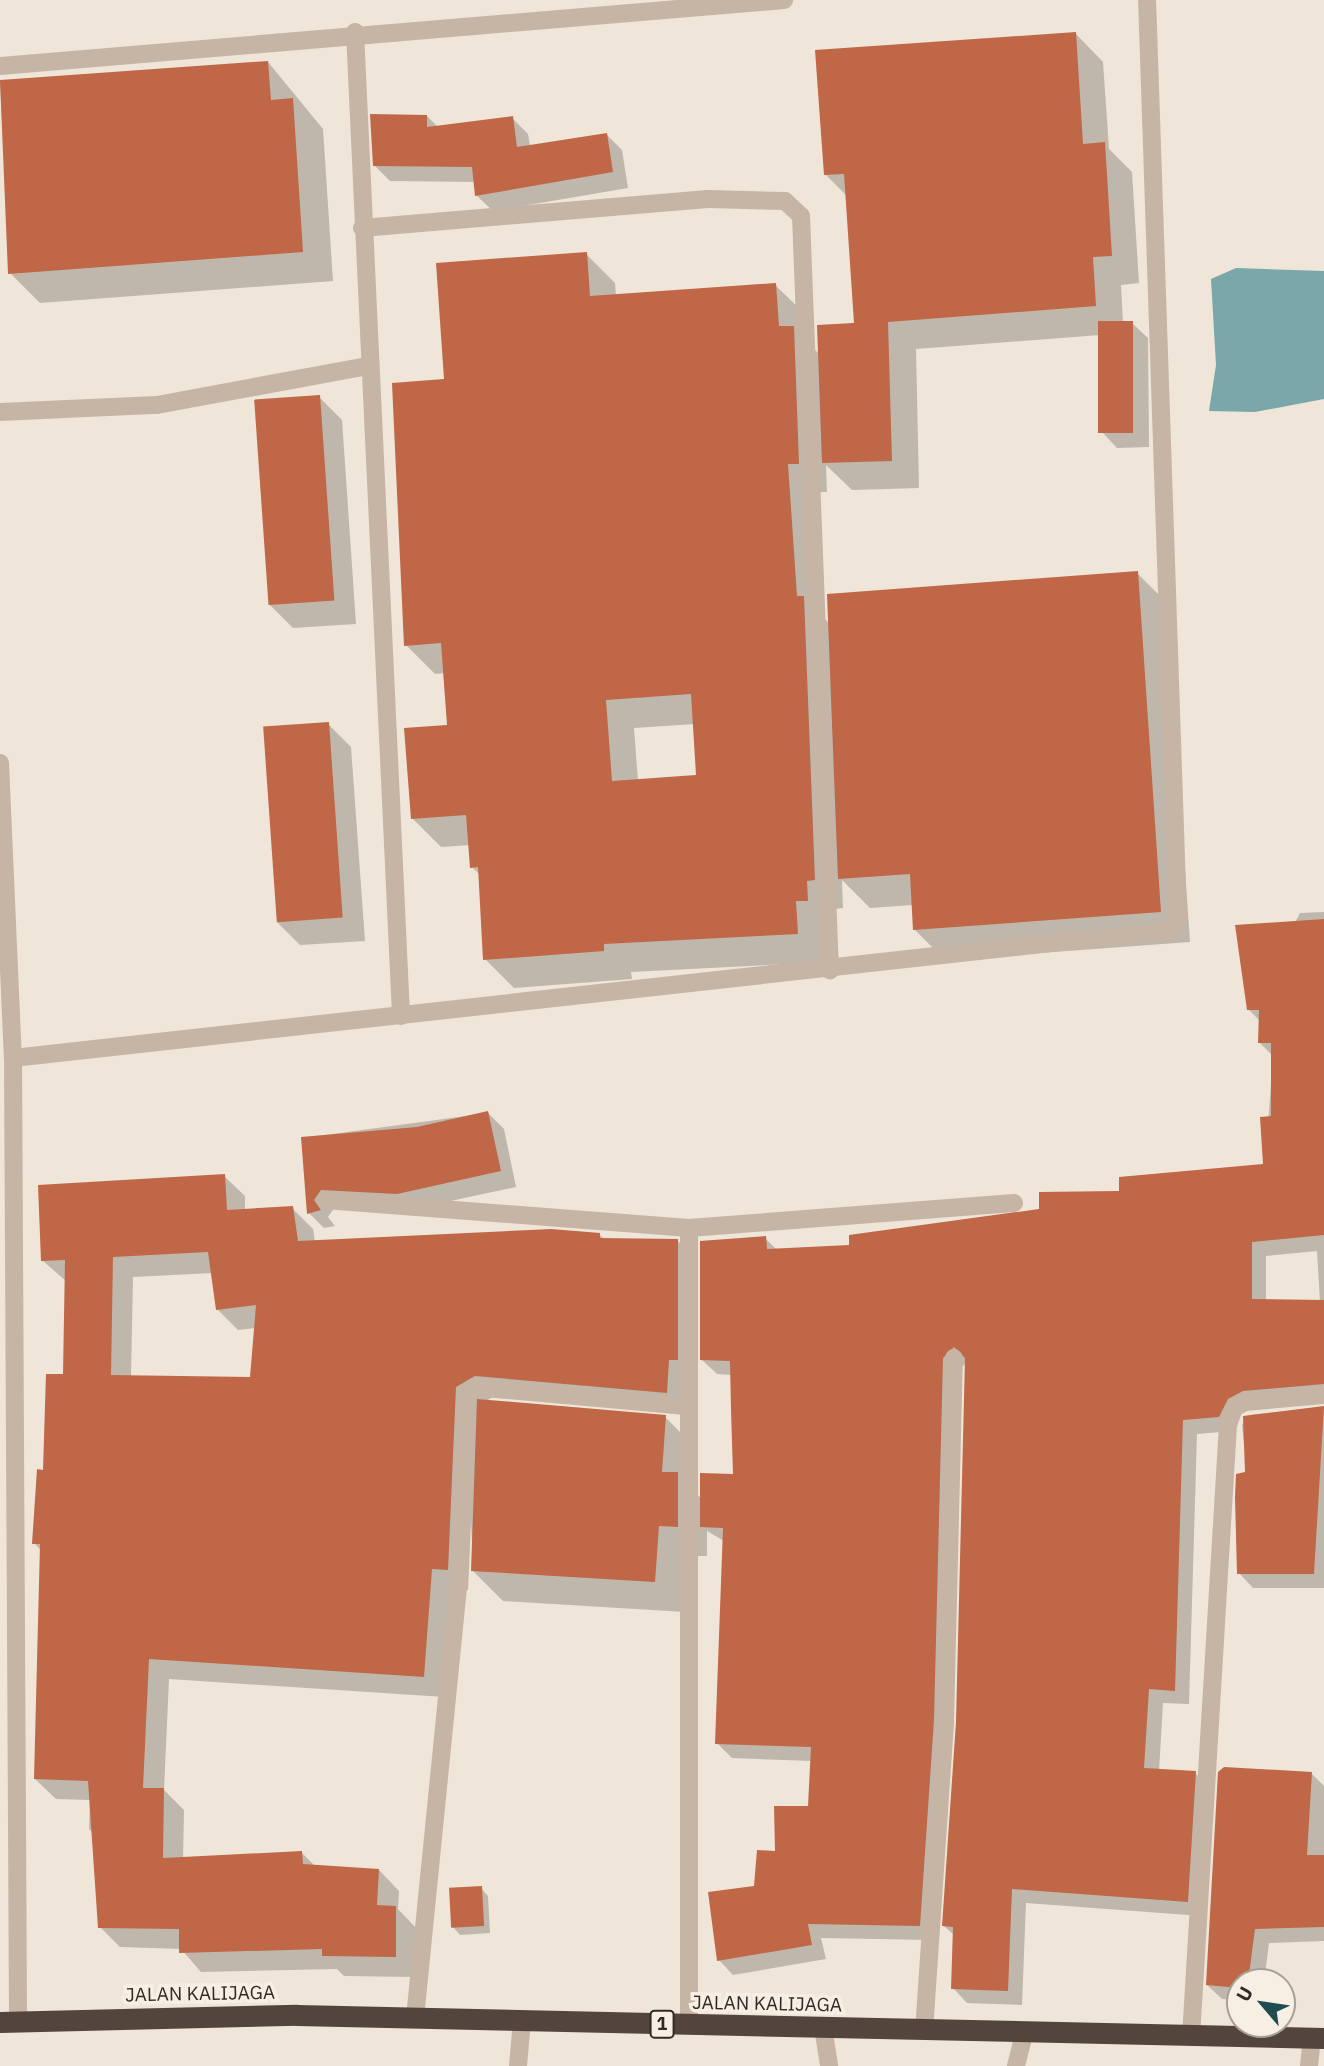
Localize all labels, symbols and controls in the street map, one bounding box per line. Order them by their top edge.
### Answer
north arrow [1226,1968,1296,2038]
street label: JALAN KALIJAGA [125,1981,275,2007]
text: U [1231,1982,1258,2005]
street label: JALAN KALIJAGA [692,1991,842,2017]
road number: 1 [648,2010,676,2038]

